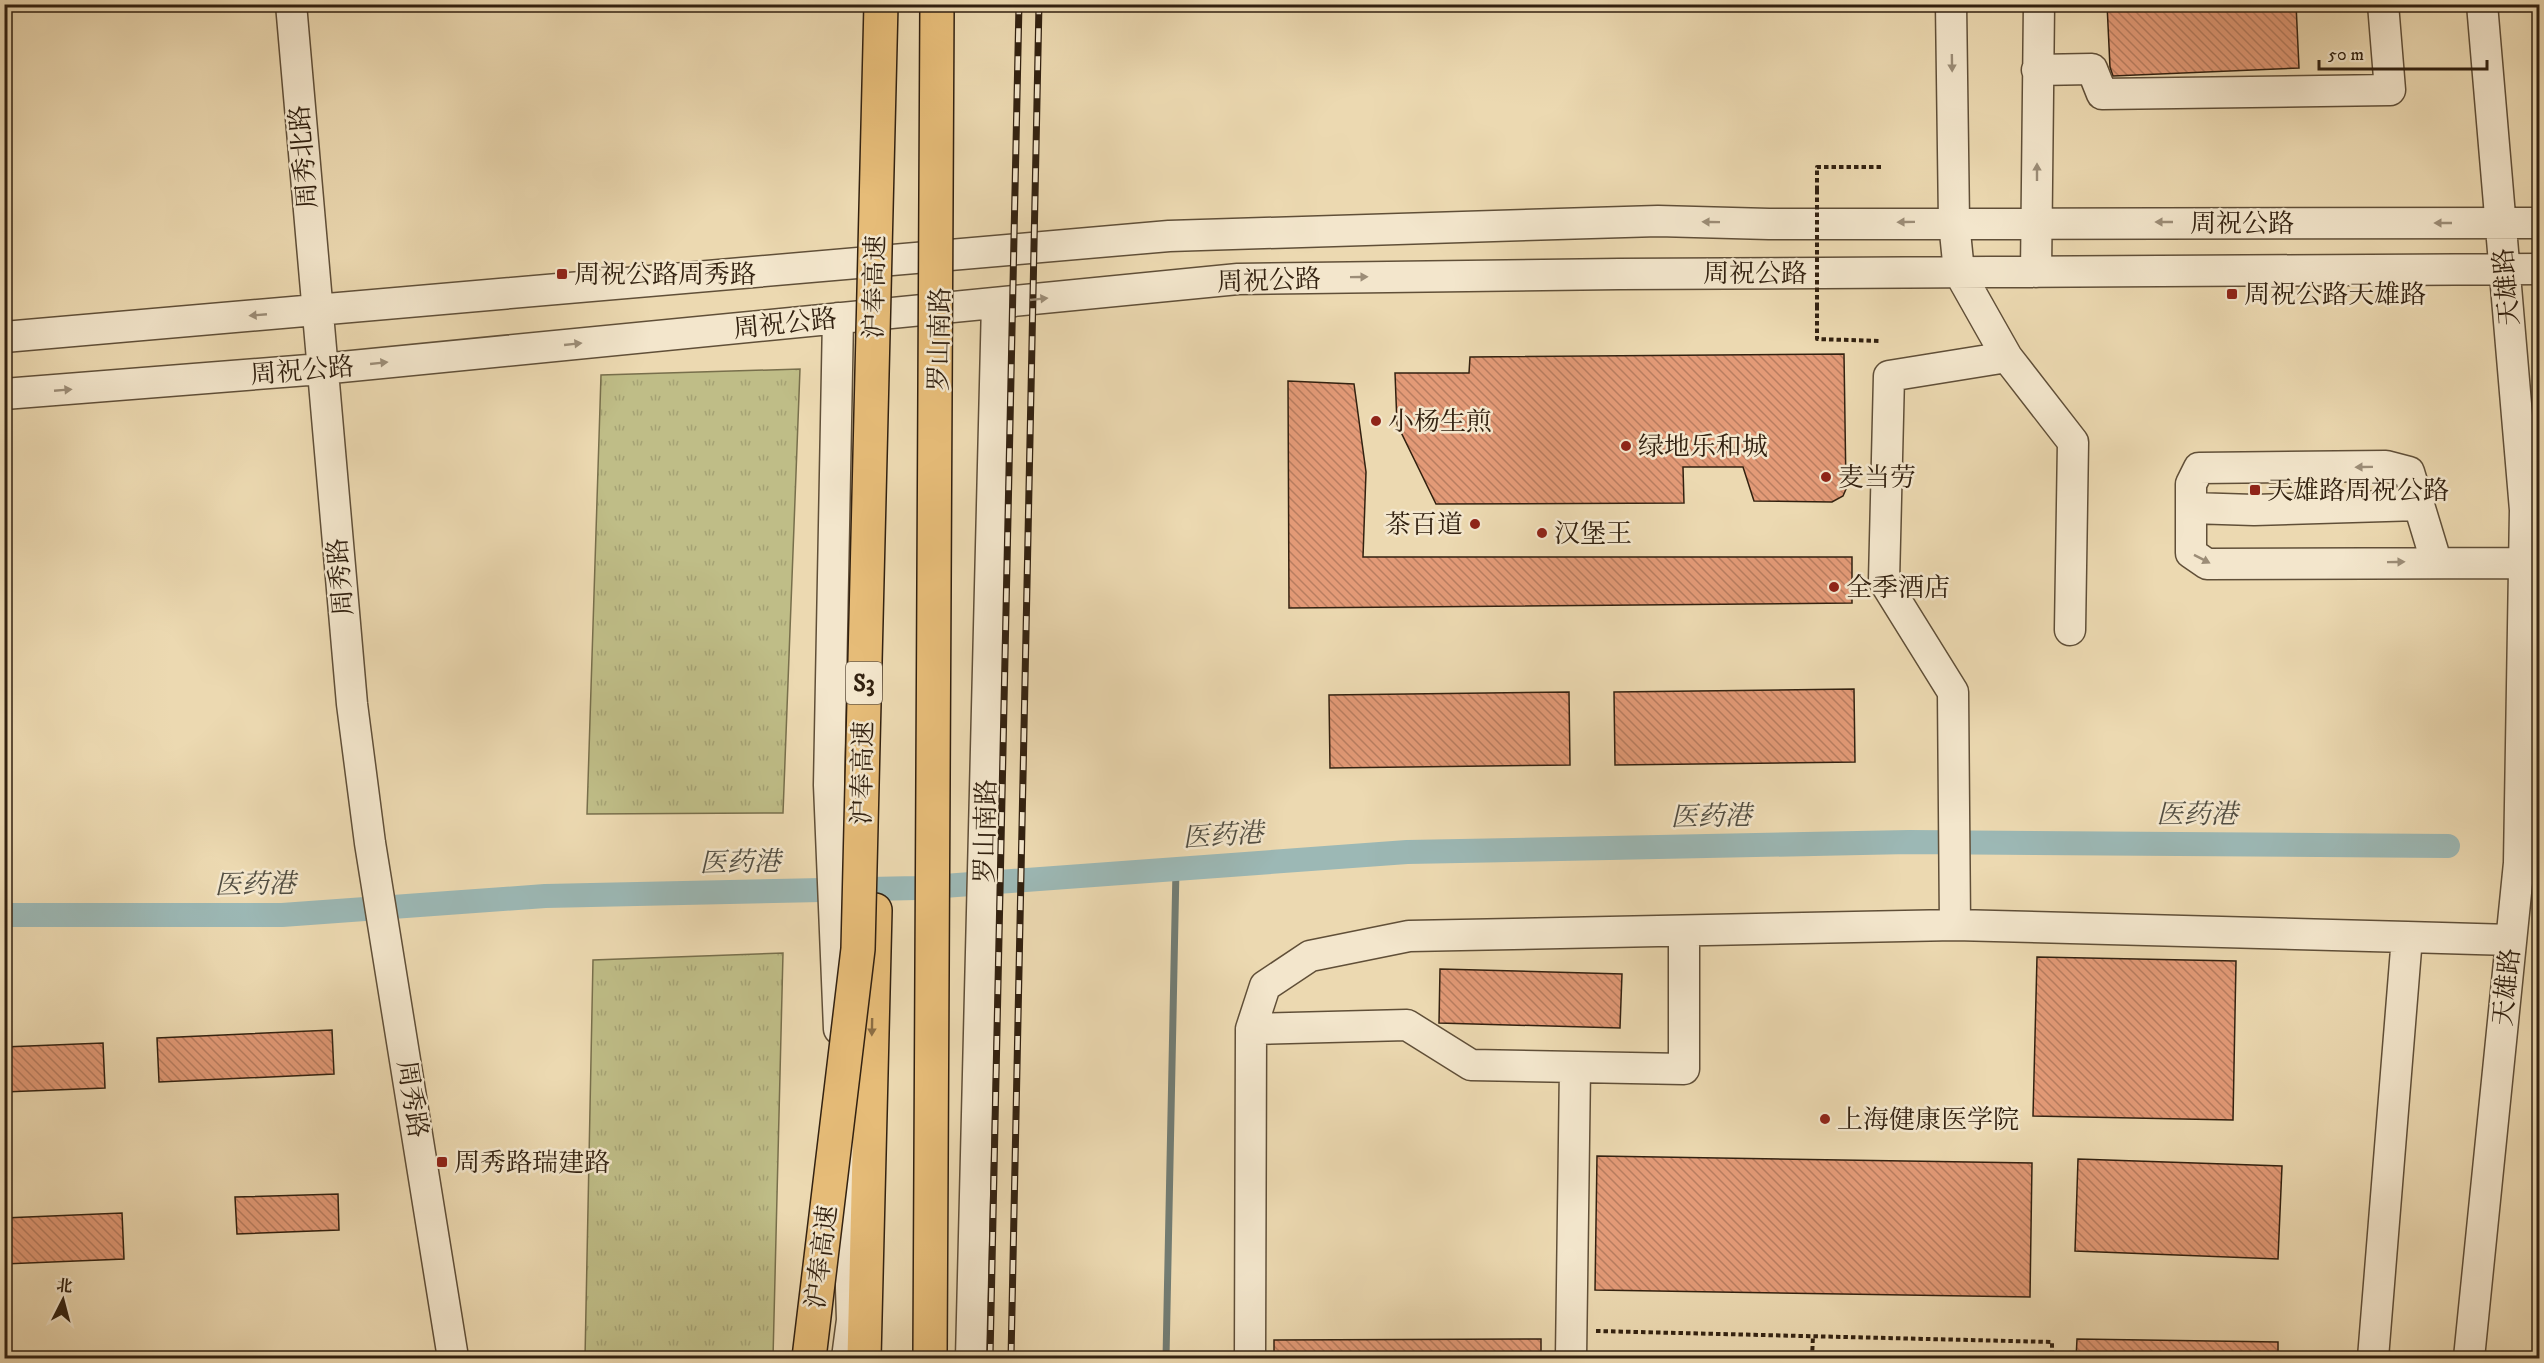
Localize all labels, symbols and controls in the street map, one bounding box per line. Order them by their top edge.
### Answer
scale bar [2319,33,2487,71]
text: 50 m [2328,44,2364,66]
one-way arrow [1947,53,1957,72]
street label: 周秀北路 [284,104,325,210]
one-way arrow [2032,162,2042,181]
street label: 周祝公路 [2190,208,2294,241]
one-way arrow [1896,217,1915,227]
one-way arrow [2154,217,2173,227]
one-way arrow [1701,218,1720,227]
one-way arrow [2433,218,2452,228]
street label: 沪奉高速 [858,235,893,339]
street label: 天雄路 [2488,247,2527,327]
street label: 周祝公路 [1703,258,1807,291]
place label: 周祝公路周秀路 [574,259,756,292]
street label: 周祝公路 [1217,263,1322,300]
marker: 周祝公路周秀路 [555,267,569,281]
one-way arrow [1350,273,1369,282]
place label: 周祝公路天雄路 [2244,279,2426,312]
street label: 罗山南路 [923,287,958,391]
marker: 周祝公路天雄路 [2225,287,2239,301]
one-way arrow [1030,294,1049,304]
street label: 周祝公路 [732,303,839,346]
one-way arrow [248,311,267,320]
one-way arrow [564,339,583,349]
street label: 周祝公路 [249,351,355,392]
one-way arrow [370,358,389,368]
one-way arrow [53,385,72,394]
place label: 小杨生煎 [1388,406,1492,439]
marker: 小杨生煎 [1369,414,1383,428]
place label: 绿地乐和城 [1638,431,1768,464]
marker: 绿地乐和城 [1619,439,1633,453]
place label: 麦当劳 [1838,462,1916,495]
one-way arrow [2355,462,2374,472]
marker: 麦当劳 [1819,470,1833,484]
place label: 天雄路周祝公路 [2267,475,2449,508]
marker: 天雄路周祝公路 [2248,483,2262,497]
place label: 茶百道 [1385,509,1463,542]
marker: 茶百道 [1468,517,1482,531]
place label: 汉堡王 [1554,518,1632,551]
marker: 汉堡王 [1535,526,1549,540]
street label: 周秀路 [322,537,361,617]
one-way arrow [2194,554,2211,564]
one-way arrow [2386,557,2405,567]
place label: 全季酒店 [1846,572,1950,605]
marker: 全季酒店 [1827,580,1841,594]
road number: S3 [846,662,882,704]
street label: 沪奉高速 [846,721,881,825]
street label: 罗山南路 [969,779,1004,883]
water label: 医药港 [2157,798,2241,832]
water label: 医药港 [1670,799,1755,835]
water label: 医药港 [1181,816,1268,856]
water label: 医药港 [699,845,784,881]
water label: 医药港 [214,867,299,903]
street label: 天雄路 [2487,947,2528,1028]
one-way arrow [867,1018,877,1037]
street label: 周秀路 [389,1058,434,1140]
place label: 上海健康医学院 [1837,1104,2019,1137]
marker: 上海健康医学院 [1818,1112,1832,1126]
place label: 周秀路瑞建路 [454,1147,610,1180]
marker: 周秀路瑞建路 [435,1155,449,1169]
street label: 沪奉高速 [800,1204,845,1311]
north arrow [33,1270,93,1330]
text: 北 [55,1275,73,1297]

